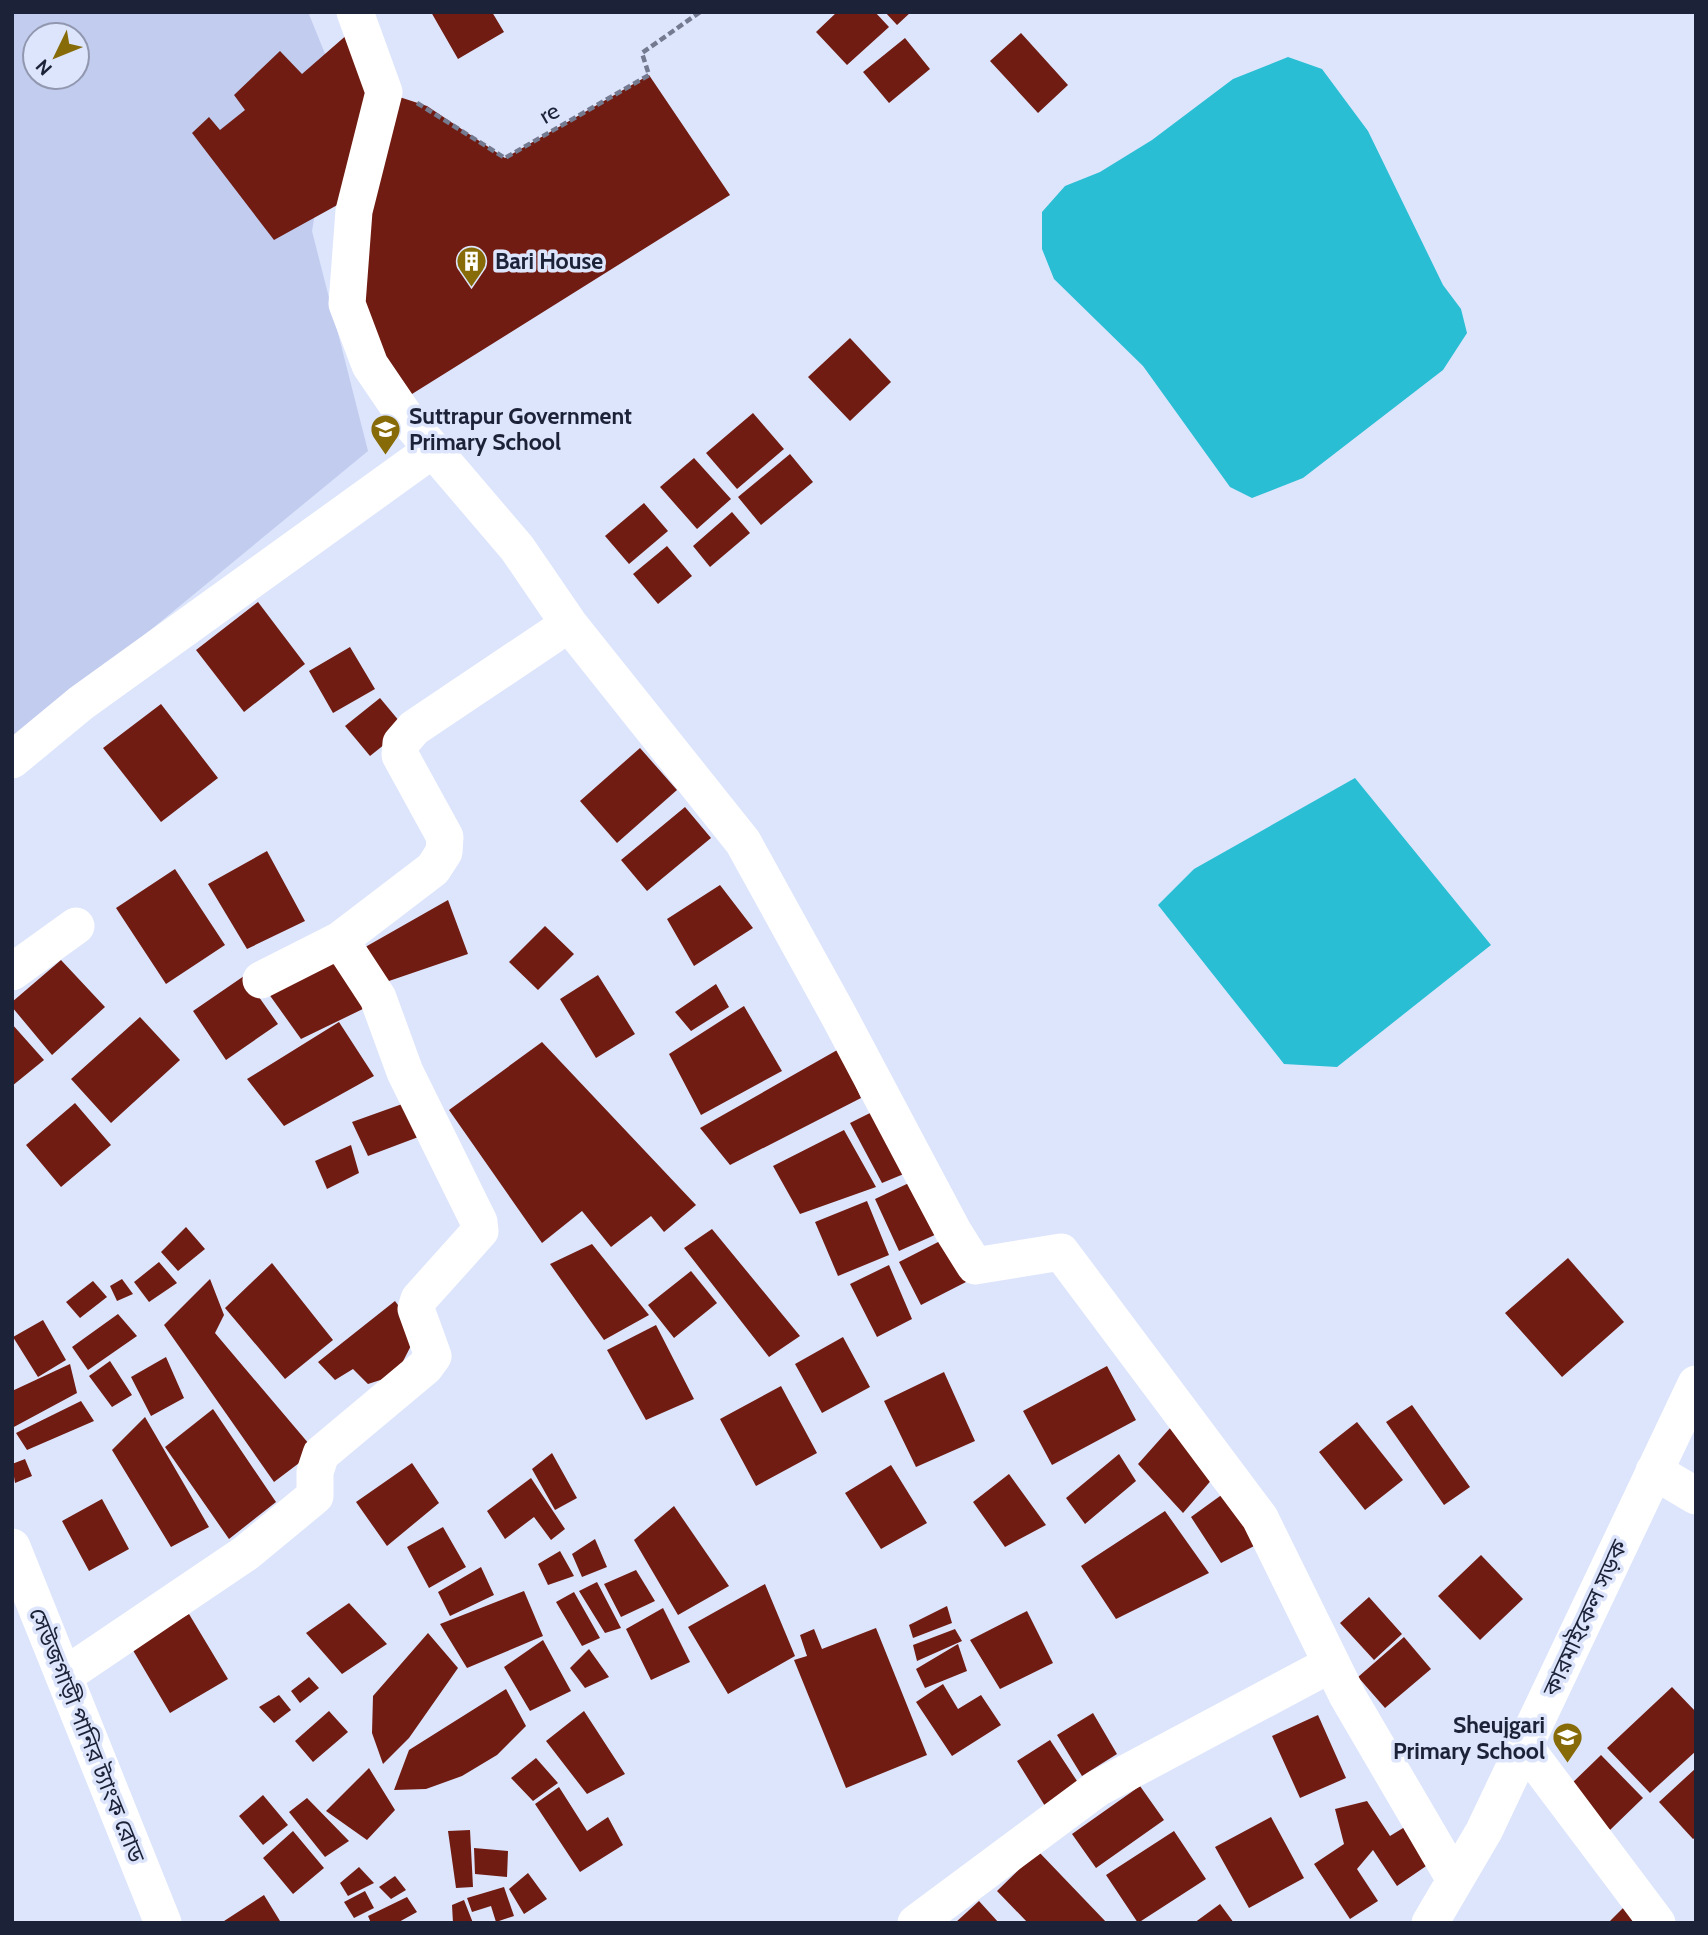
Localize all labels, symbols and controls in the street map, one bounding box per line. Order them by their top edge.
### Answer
north arrow [21,21,91,91]
text: N [31,54,57,80]
street label: re [534,96,564,130]
building icon: Bari House [455,244,489,288]
place label: Bari House [495,247,603,275]
place label: Suttrapur Government Primary School [409,402,632,456]
school or university icon: Suttrapur Government Primary School [369,412,403,456]
street label: কারমাইকেল সড়ক [1536,1535,1634,1701]
street label: সেউজগাড়ী পানির ট্যাংক রোড [23,1604,151,1867]
place label: Sheujgari Primary School [1393,1711,1545,1765]
school or university icon: Sheujgari Primary School [1551,1721,1585,1765]

